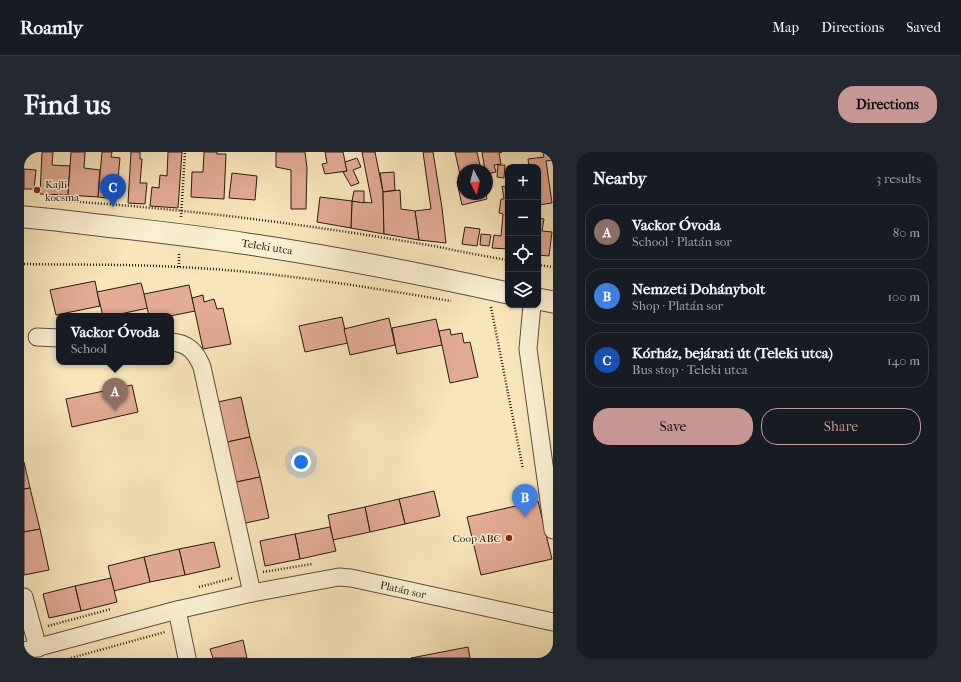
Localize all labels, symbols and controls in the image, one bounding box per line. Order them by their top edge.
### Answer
text: Roamly [20,17,83,39]
text: Map [772,19,799,36]
text: Directions [821,19,884,36]
text: Saved [906,19,941,36]
button: Directions [838,86,937,123]
text: Find us [24,88,111,121]
north arrow [457,164,493,200]
map controls [505,164,541,308]
button: + [505,164,541,200]
text: Nearby [593,168,647,188]
text: 3 results [876,171,921,186]
pin: C [100,174,126,207]
place label: Kajli kocsma [45,178,80,204]
marker: Kajli kocsma [32,185,42,195]
button: − [505,200,541,236]
text: Vackor Óvoda [632,216,721,234]
text: A [603,225,611,240]
text: 80 m [893,225,920,240]
text: School · Platán sor [632,234,732,249]
button: locate [505,236,541,272]
street label: Teleki utca [241,237,294,258]
button: layers [505,272,541,308]
text: Nemzeti Dohánybolt [632,280,765,298]
text: B [603,289,611,304]
text: 100 m [887,289,920,304]
text: Shop · Platán sor [632,298,723,313]
popup [56,313,174,365]
text: Vackor Óvoda [71,323,159,341]
text: School [71,341,107,356]
text: Kórház, bejárati út (Teleki utca) [632,344,833,362]
text: C [603,353,611,368]
text: 140 m [887,353,920,368]
text: Bus stop · Teleki utca [632,362,748,377]
pin: A [102,378,128,411]
button: Save [593,408,753,445]
button: Share [761,408,921,445]
your location [291,452,311,472]
pin: B [512,484,538,517]
place label: Coop ABC [452,532,501,545]
marker: Coop ABC [504,533,514,543]
street label: Platán sor [379,578,428,602]

